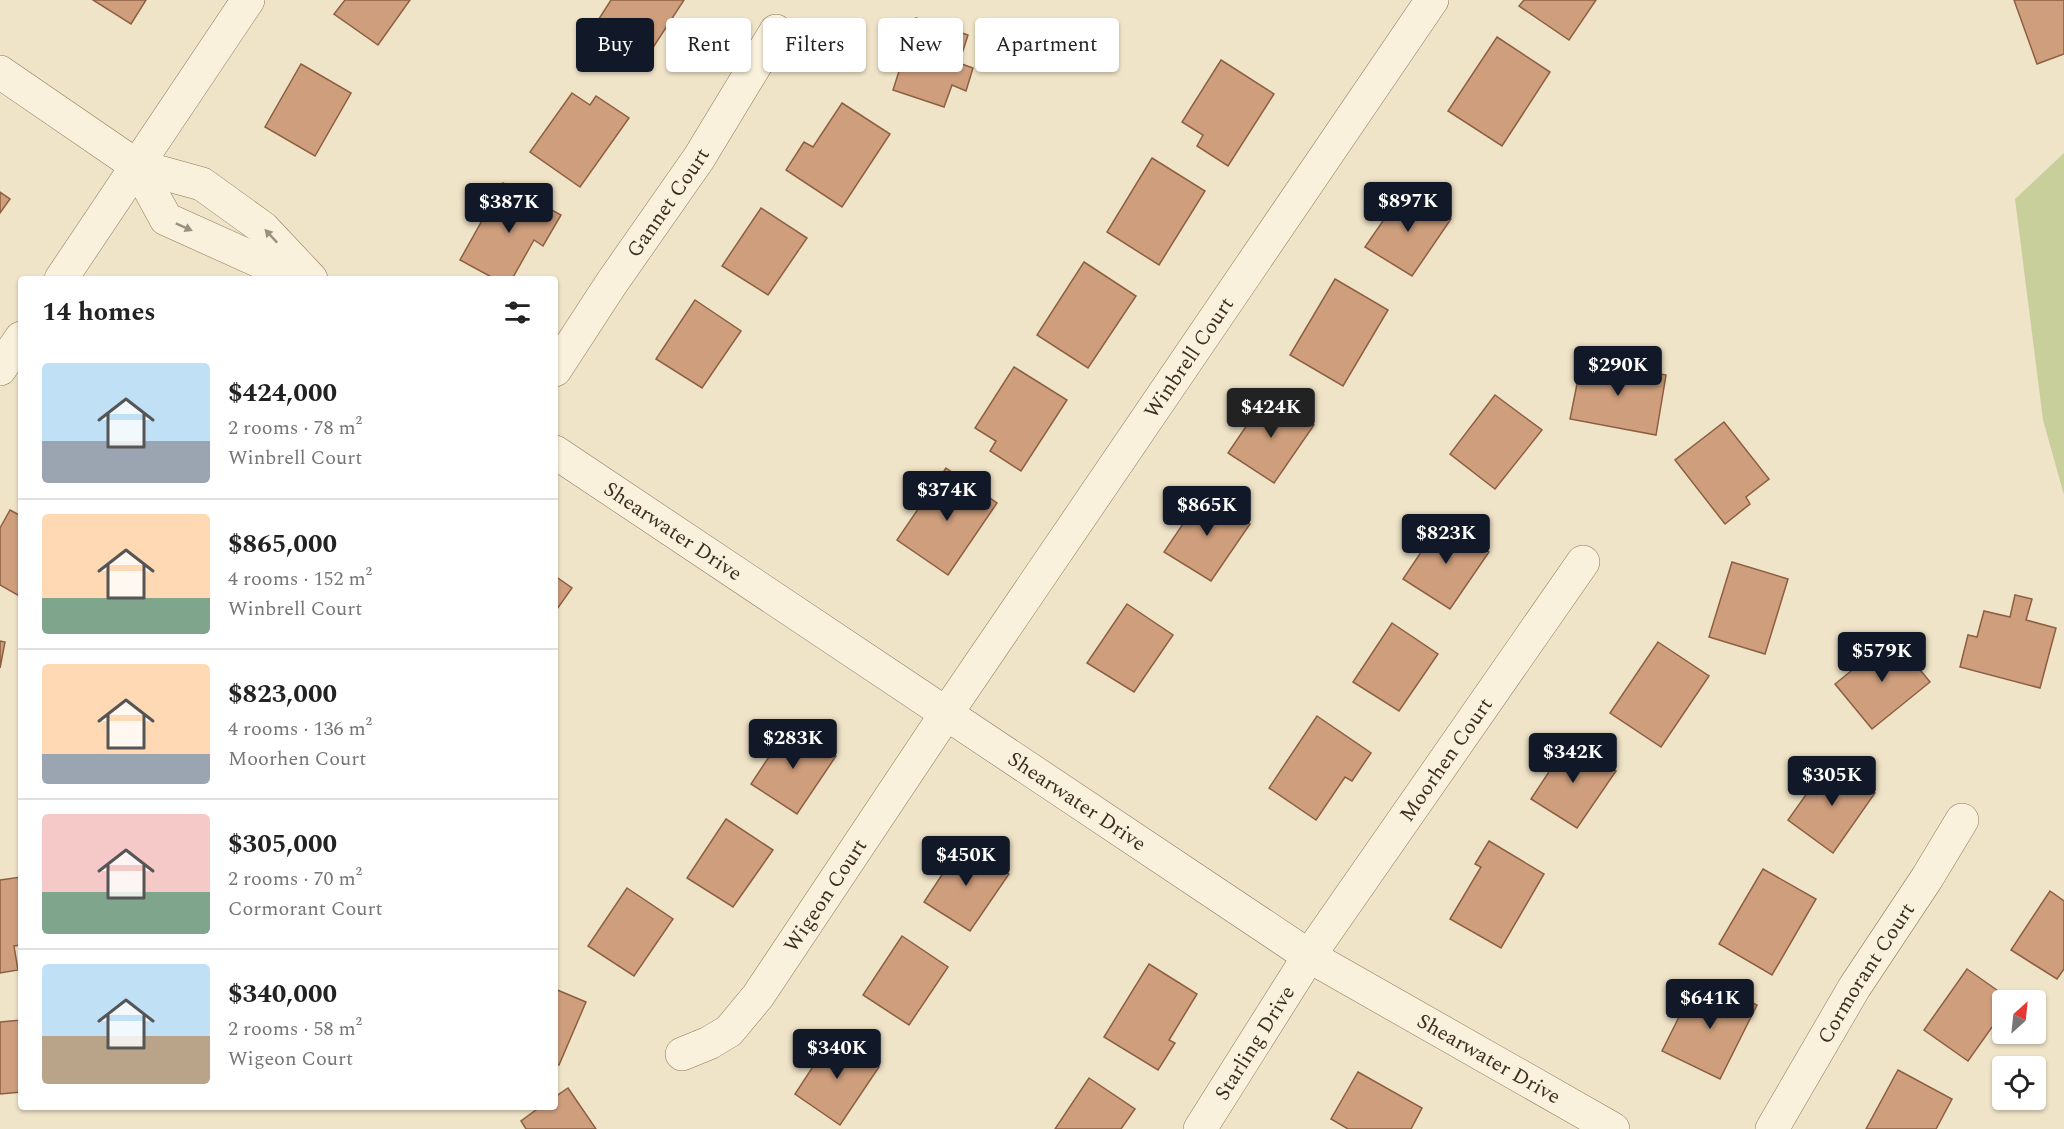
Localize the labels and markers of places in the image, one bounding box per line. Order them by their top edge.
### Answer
pin: $897K [1366,182,1450,233]
pin: $387K [467,183,551,234]
pin: $290K [1576,346,1660,397]
pin: $424K [1229,388,1313,439]
pin: $374K [905,471,989,522]
pin: $865K [1165,486,1249,537]
pin: $823K [1404,514,1488,565]
pin: $579K [1840,632,1924,683]
pin: $283K [751,719,835,770]
pin: $342K [1531,733,1615,784]
pin: $305K [1790,756,1874,807]
pin: $450K [924,836,1008,887]
pin: $641K [1668,979,1752,1030]
pin: $340K [795,1029,879,1080]

